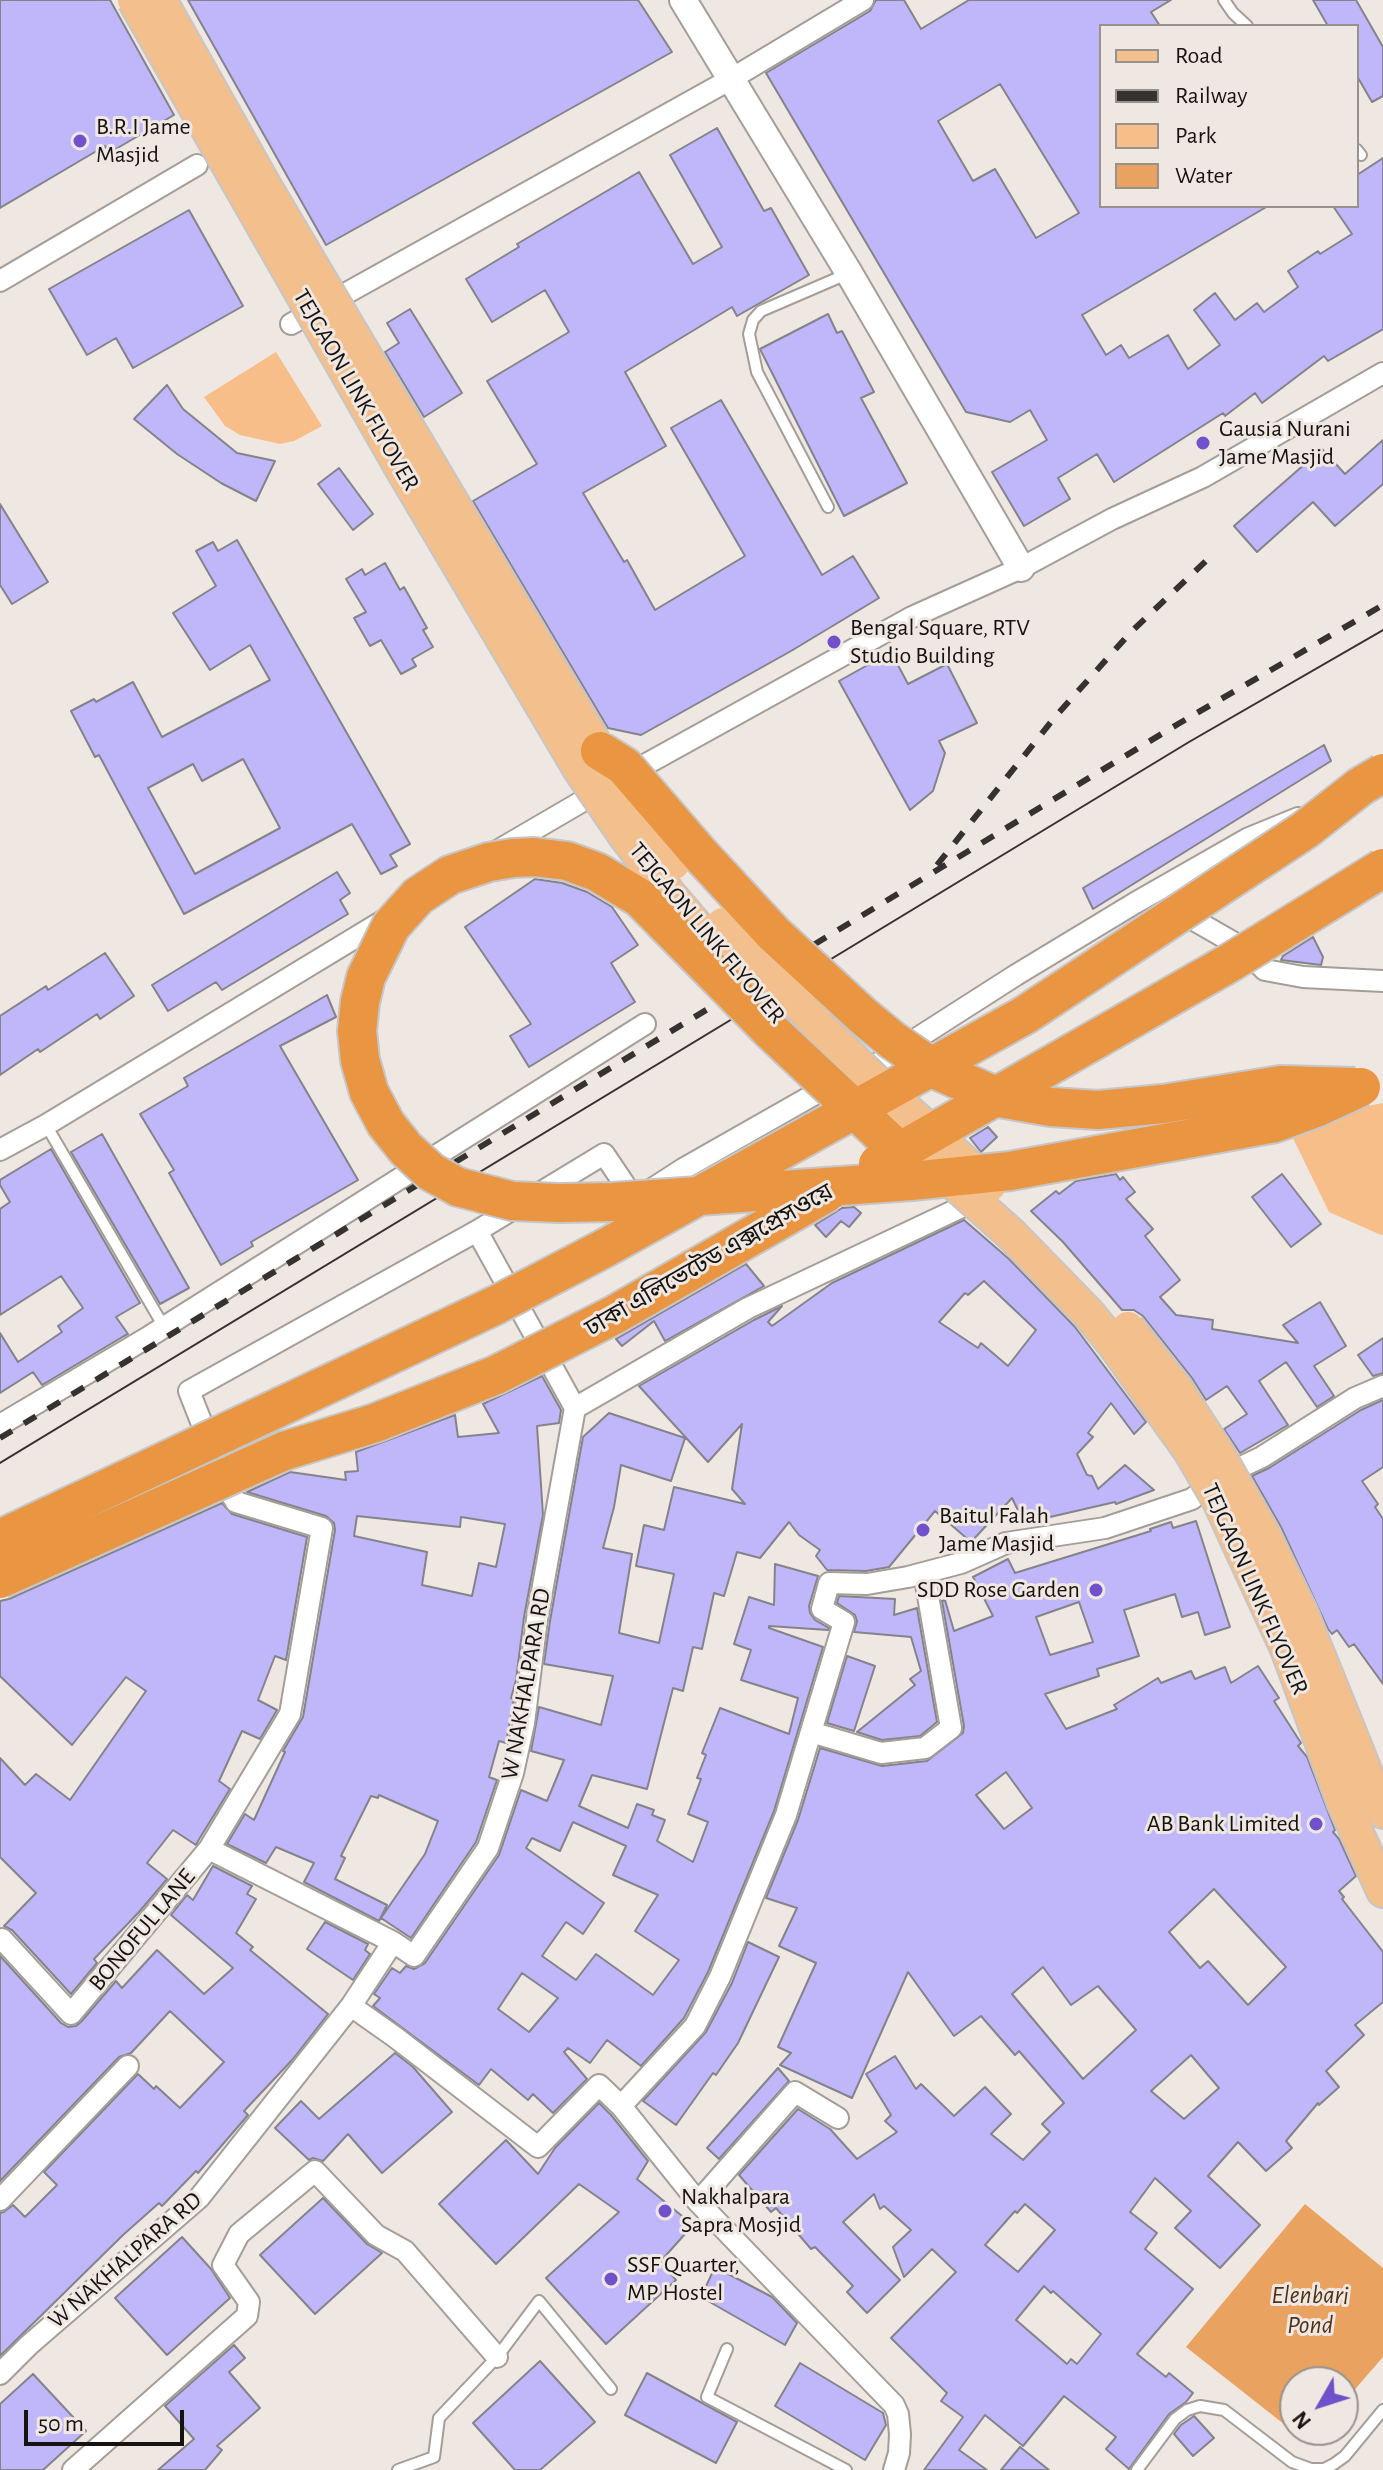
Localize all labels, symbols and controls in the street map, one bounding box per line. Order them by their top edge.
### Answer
legend [1099,24,1359,208]
text: Road [1175,44,1223,68]
text: Railway [1175,84,1247,108]
place label: B.R.I Jame Masjid [96,113,191,169]
text: Park [1175,124,1216,148]
marker: B.R.I Jame Masjid [71,132,89,150]
text: Water [1175,164,1232,188]
street label: TEJGAON LINK FLYOVER [287,284,425,496]
place label: Gausia Nurani Jame Masjid [1219,415,1351,471]
marker: Gausia Nurani Jame Masjid [1194,434,1212,452]
place label: Bengal Square, RTV Studio Building [850,614,1030,670]
marker: Bengal Square, RTV Studio Building [825,633,843,651]
street label: TEJGAON LINK FLYOVER [623,836,791,1030]
street label: ঢাকা এলিভেটেড এক্সপ্রেসওয়ে [580,1177,838,1343]
street label: TEJGAON LINK FLYOVER [1195,1479,1315,1699]
place label: Baitul Falah Jame Masjid [939,1502,1054,1558]
marker: Baitul Falah Jame Masjid [914,1521,932,1539]
place label: SDD Rose Garden [917,1576,1080,1604]
marker: SDD Rose Garden [1087,1581,1105,1599]
street label: W NAKHALPARA RD [495,1586,557,1782]
place label: AB Bank Limited [1147,1810,1300,1838]
marker: AB Bank Limited [1307,1815,1325,1833]
street label: BONOFUL LANE [83,1863,201,1997]
place label: Nakhalpara Sapra Mosjid [681,2183,801,2239]
street label: W NAKHALPARA RD [42,2185,208,2335]
marker: Nakhalpara Sapra Mosjid [656,2202,674,2220]
place label: SSF Quarter, MP Hostel [627,2251,740,2307]
marker: SSF Quarter, MP Hostel [602,2270,620,2288]
water label: Elenbari Pond [1271,2279,1349,2340]
north arrow [1279,2366,1359,2446]
scale bar [28,2394,188,2444]
text: N [1289,2407,1315,2433]
text: 50 m [38,2412,84,2436]

